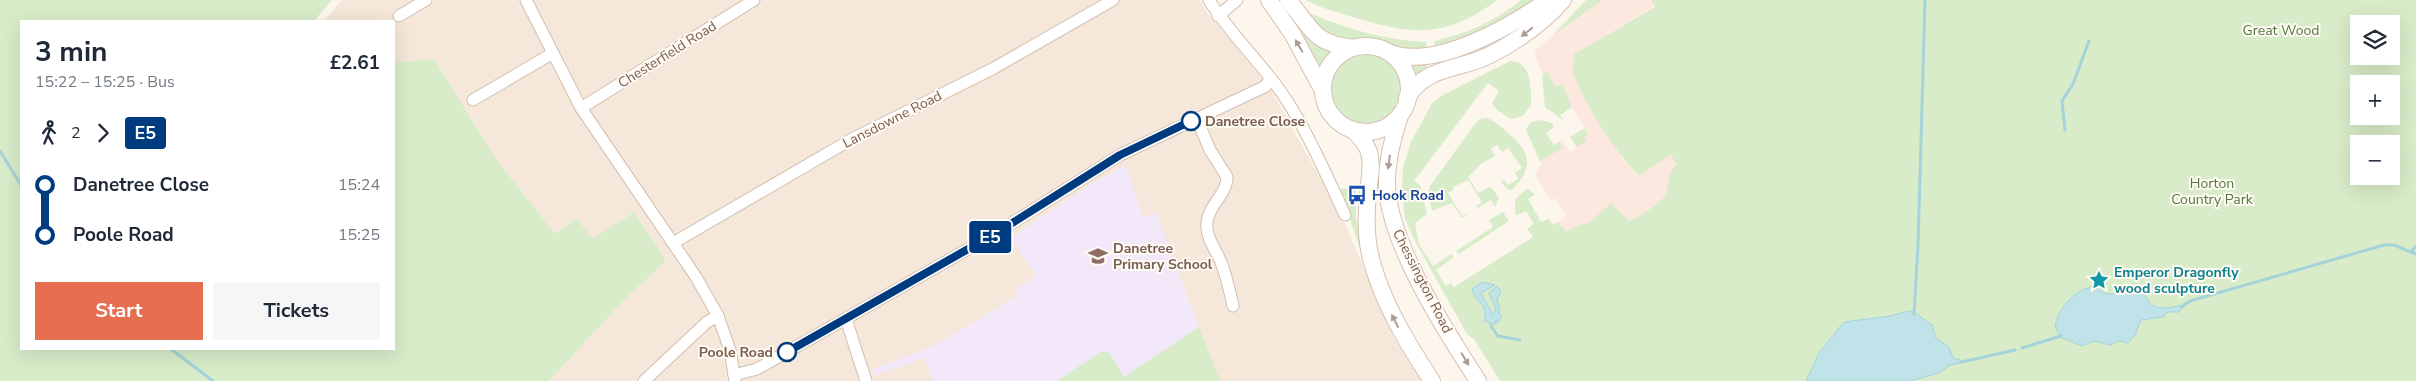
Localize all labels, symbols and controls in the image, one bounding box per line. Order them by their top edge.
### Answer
map controls [2350,15,2400,185]
button: layers [2350,15,2400,65]
street label: Chesterfield Road [614,16,720,92]
park label: Great Wood [2243,21,2319,40]
one-way arrow [1521,27,1534,38]
text: 3 min [35,33,107,71]
one-way arrow [1295,39,1304,52]
text: £2.61 [330,50,380,76]
text: 15:22 – 15:25 · Bus [35,71,175,93]
button: + [2350,75,2400,125]
street label: Lansdowne Road [839,86,945,153]
marker: Danetree Close [1181,111,1201,131]
place label: Danetree Close [1205,112,1306,131]
icon: walk [35,119,63,147]
icon: forward [89,119,117,147]
text: E5 [135,121,156,145]
text: 2 [71,122,81,144]
button: − [2350,135,2400,185]
one-way arrow [1385,155,1393,171]
text: Danetree Close [73,172,209,198]
text: 15:24 [338,174,380,196]
park label: Horton Country Park [2171,174,2254,209]
bus stop icon: Hook Road [1346,184,1368,206]
place label: Hook Road [1372,186,1444,205]
line badge: E5 [968,221,1012,253]
text: Poole Road [73,222,174,248]
text: 15:25 [338,224,380,246]
text: E5 [979,225,1001,249]
street label: Chessington Road [1388,226,1457,337]
place label: Danetree Primary School [1113,239,1213,274]
school or university icon: Danetree Primary School [1087,245,1109,267]
place label: Emperor Dragonfly wood sculpture [2114,263,2239,298]
place icon: Emperor Dragonfly wood sculpture [2088,269,2110,291]
button: Start [35,282,203,340]
button: Tickets [213,282,380,340]
one-way arrow [1391,313,1399,328]
marker: Poole Road [777,342,797,362]
place label: Poole Road [699,343,773,362]
one-way arrow [1460,352,1469,365]

